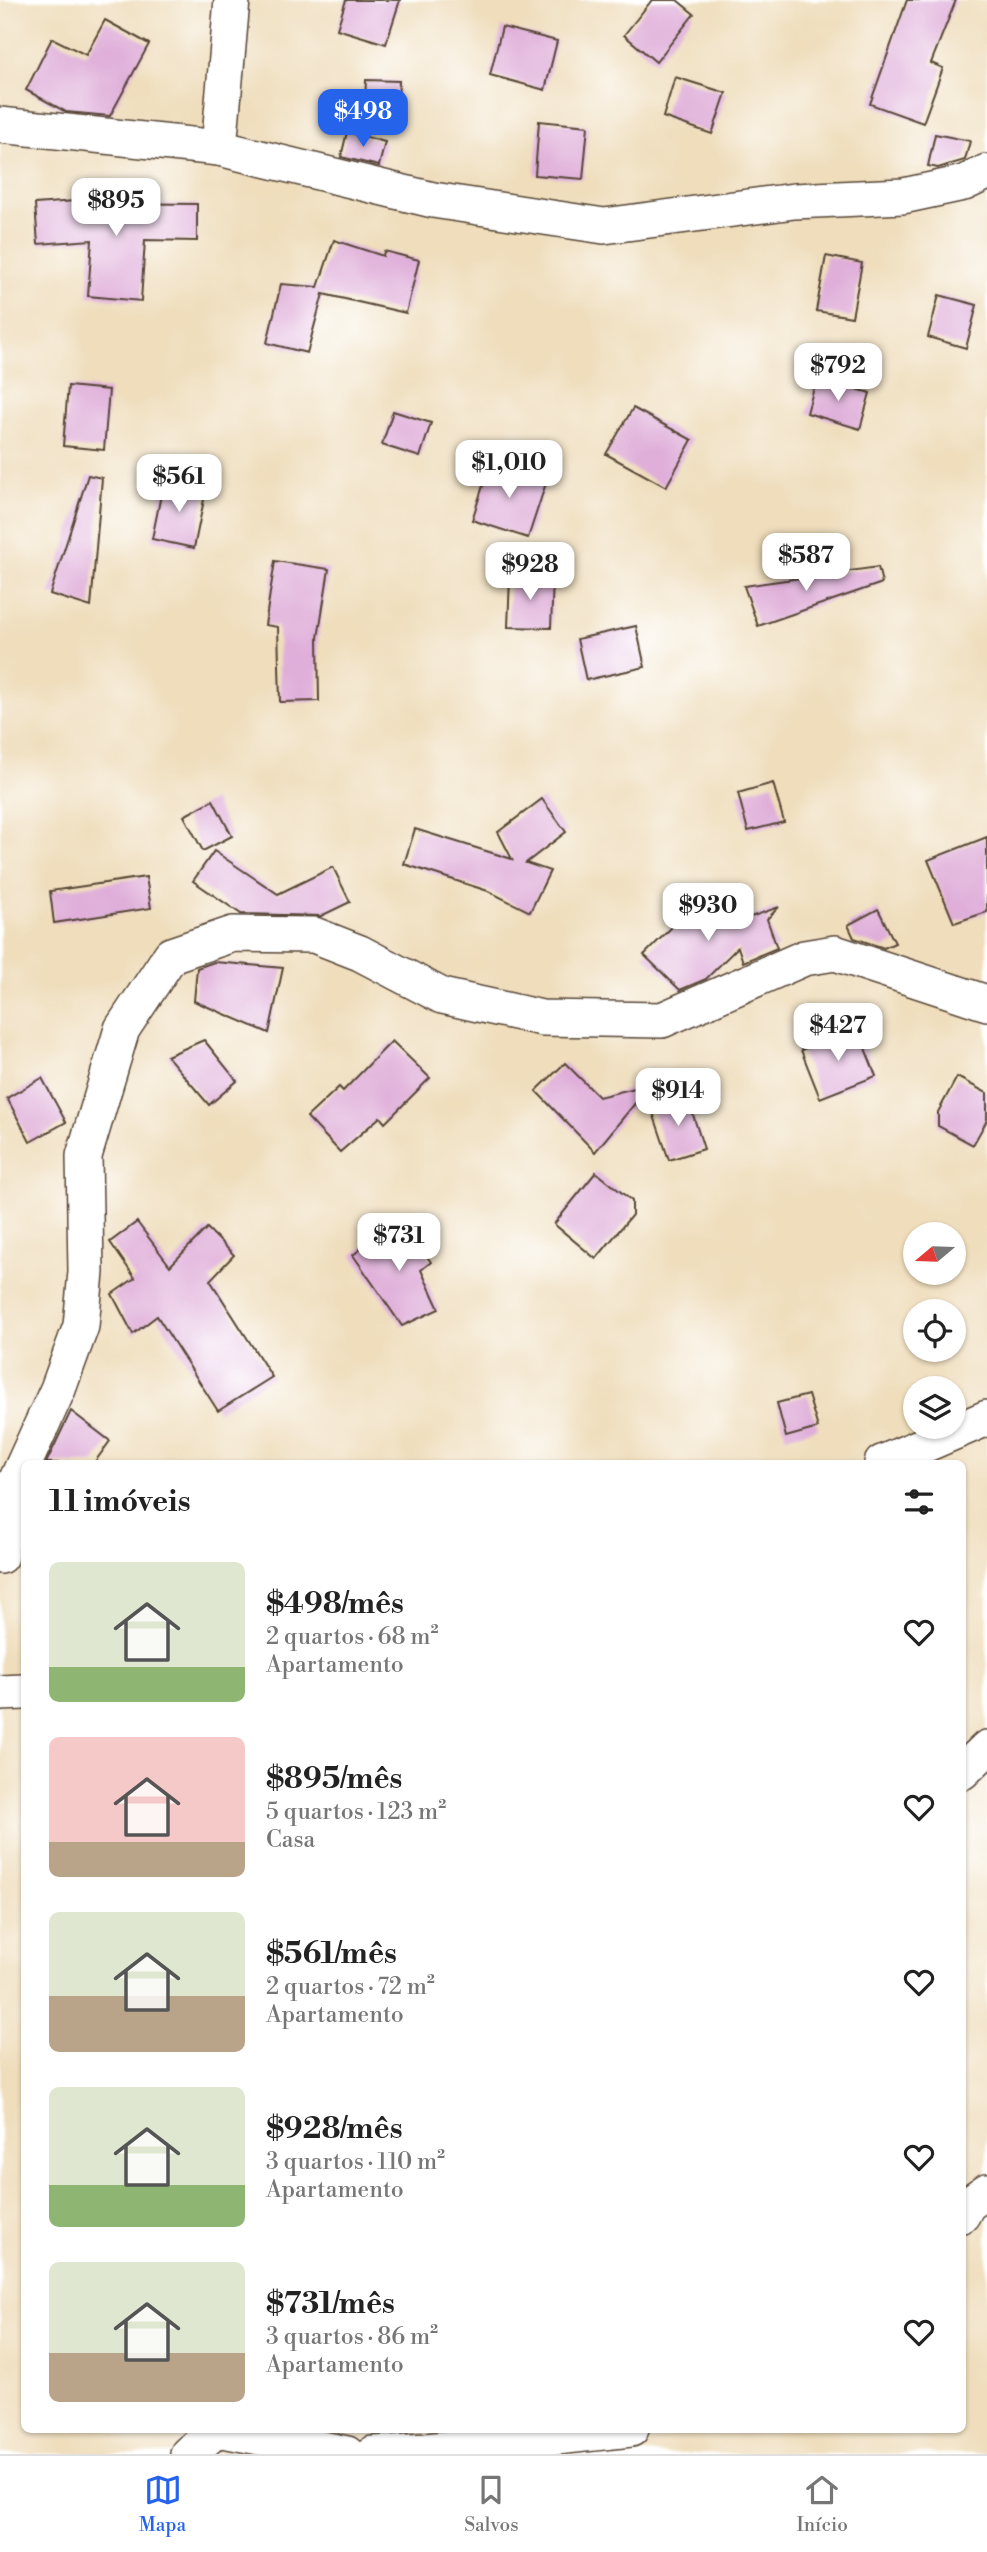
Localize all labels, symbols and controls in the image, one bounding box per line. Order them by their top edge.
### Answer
pin: $498 [322,90,404,149]
text: $498 [334,98,392,126]
pin: $895 [75,178,157,238]
text: $895 [87,187,145,215]
pin: $792 [797,344,879,403]
text: $792 [810,352,866,380]
pin: $1,010 [452,440,566,500]
text: $1,010 [471,449,547,477]
pin: $561 [138,454,220,514]
text: $561 [153,463,205,491]
pin: $587 [765,534,847,593]
pin: $928 [489,542,571,602]
text: $587 [778,542,834,570]
text: $928 [501,551,559,579]
pin: $930 [667,884,749,943]
text: $930 [679,892,737,920]
pin: $427 [797,1004,879,1063]
text: $427 [810,1012,866,1040]
pin: $914 [637,1068,719,1128]
text: $914 [652,1077,704,1105]
pin: $731 [358,1214,440,1273]
text: $731 [373,1222,425,1250]
north arrow [903,1222,966,1284]
map controls [903,1222,966,1439]
button: locate [903,1299,966,1362]
button: layers [903,1376,966,1439]
text: 11 imóveis [49,1483,191,1521]
icon: filters [900,1483,938,1521]
text: $498/mês [266,1585,404,1623]
icon: home [105,1590,189,1674]
icon: heart [900,1613,938,1651]
text: 2 quartos · 68 m² [266,1623,439,1651]
text: Apartamento [266,1651,404,1679]
text: $895/mês [266,1760,402,1798]
icon: home [105,1765,189,1849]
icon: heart [900,1788,938,1826]
text: 5 quartos · 123 m² [266,1798,446,1826]
text: Casa [266,1826,315,1854]
text: $561/mês [266,1935,397,1973]
icon: home [105,1940,189,2024]
icon: heart [900,1963,938,2001]
text: 2 quartos · 72 m² [266,1973,435,2001]
text: Apartamento [266,2001,404,2029]
text: $928/mês [266,2110,403,2148]
icon: home [105,2115,189,2199]
icon: heart [900,2138,938,2176]
text: 3 quartos · 110 m² [266,2148,445,2176]
text: Apartamento [266,2176,404,2204]
text: $731/mês [266,2285,395,2323]
icon: home [105,2290,189,2374]
icon: heart [900,2313,938,2351]
text: 3 quartos · 86 m² [266,2323,438,2351]
text: Apartamento [266,2351,404,2379]
tab: Mapa [139,2471,186,2537]
tab: Salvos [464,2471,518,2537]
tab: Início [797,2471,848,2537]

